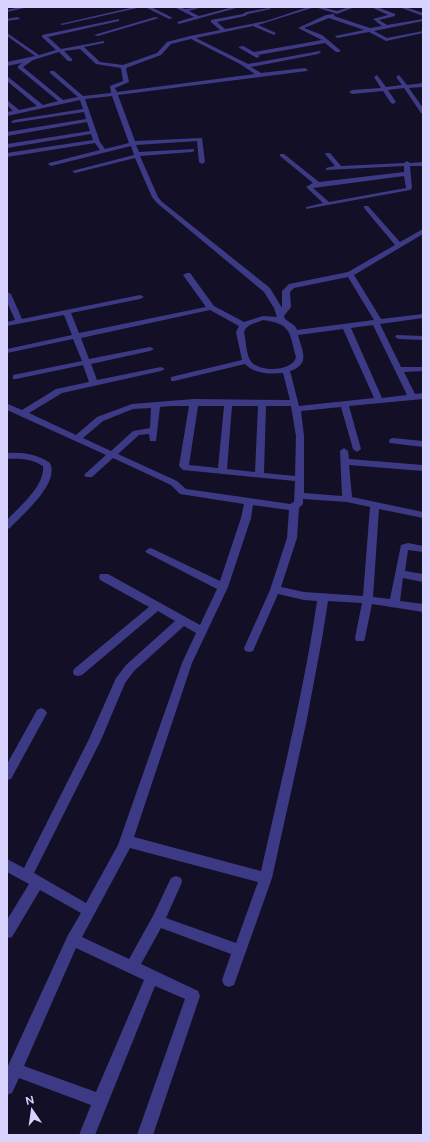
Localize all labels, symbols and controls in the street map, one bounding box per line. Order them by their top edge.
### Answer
north arrow [12,1090,52,1130]
text: N [24,1093,35,1108]

